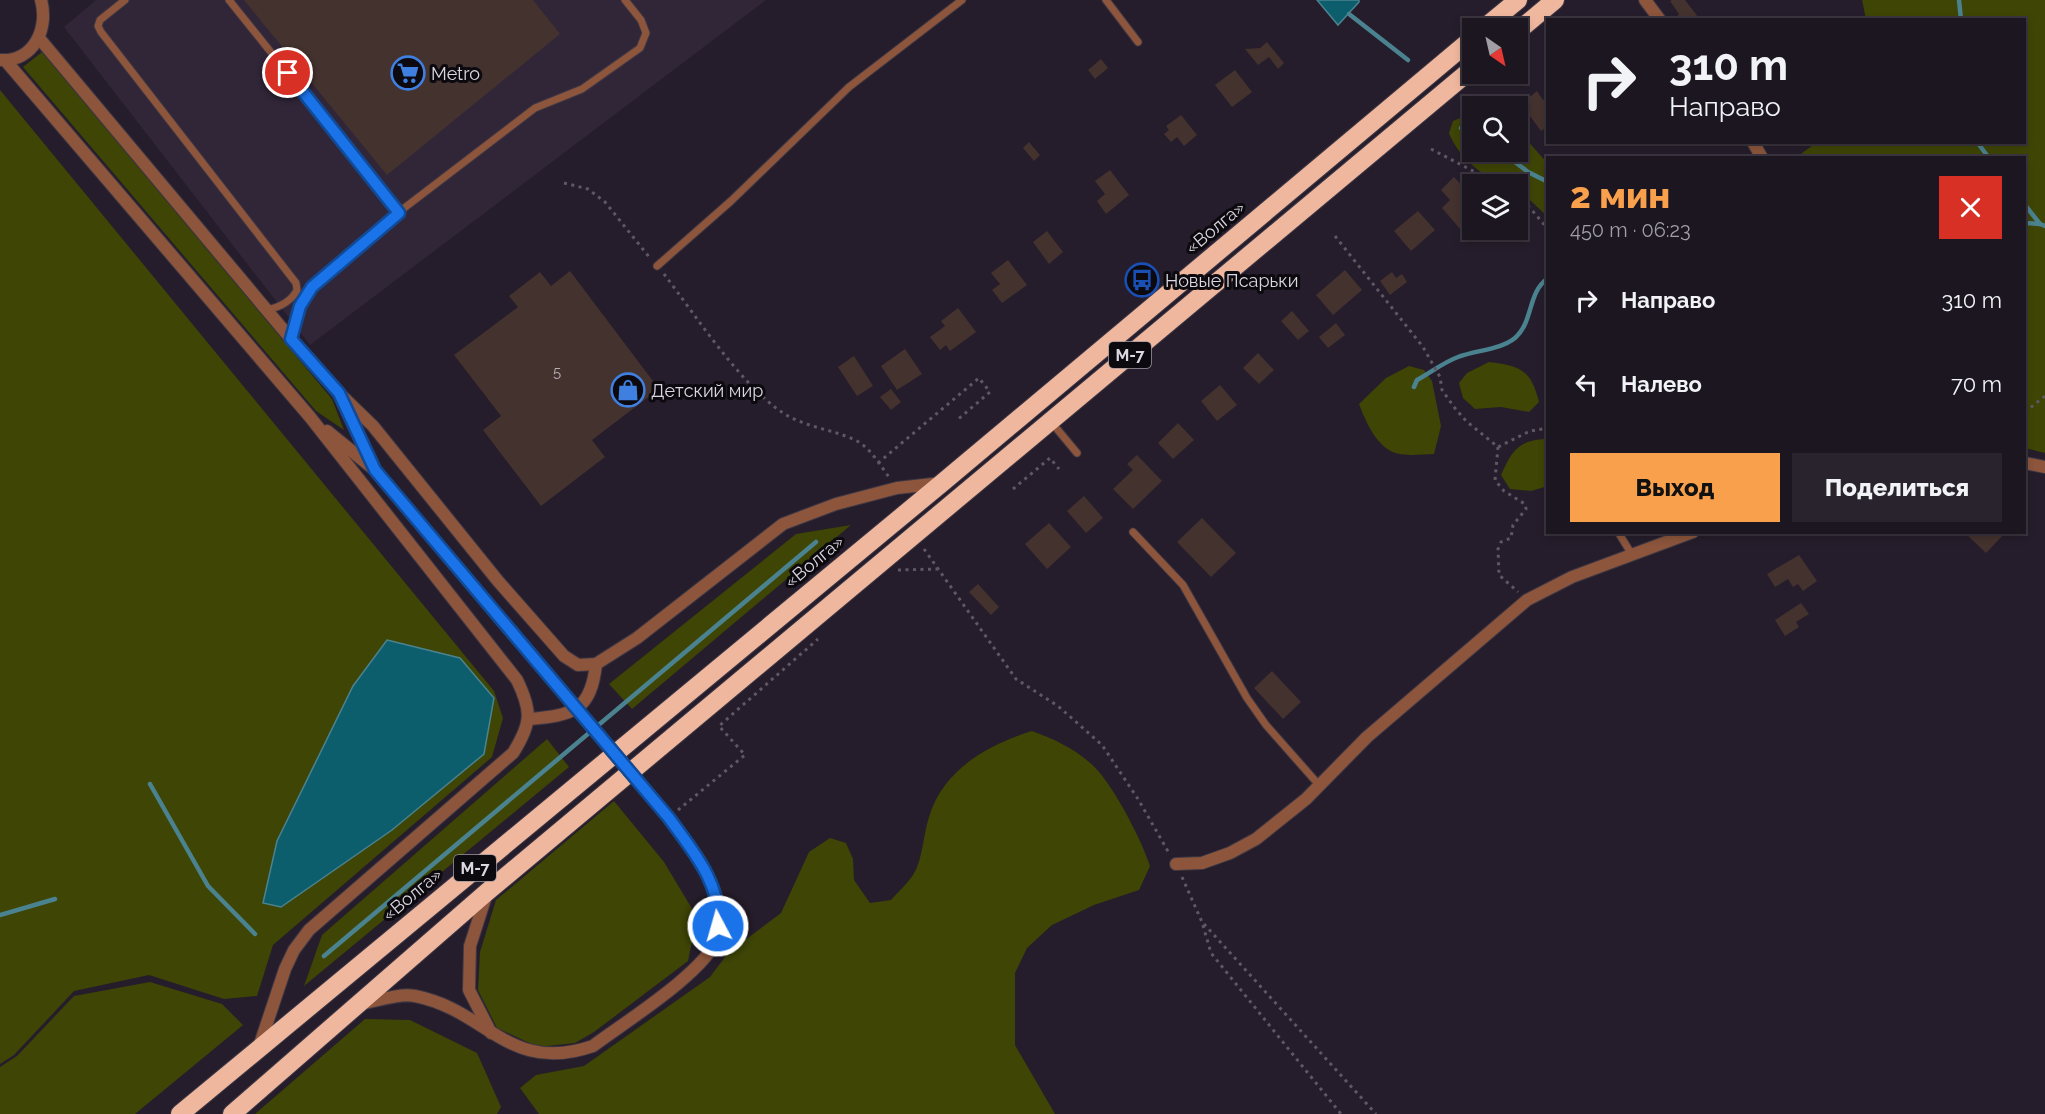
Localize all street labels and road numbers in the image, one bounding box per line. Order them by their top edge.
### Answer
street label: «Волга» [1181,196,1249,258]
road number: М-7 [1109,342,1151,368]
street label: «Волга» [780,530,848,592]
road number: М-7 [454,855,496,881]
street label: «Волга» [378,863,446,925]

